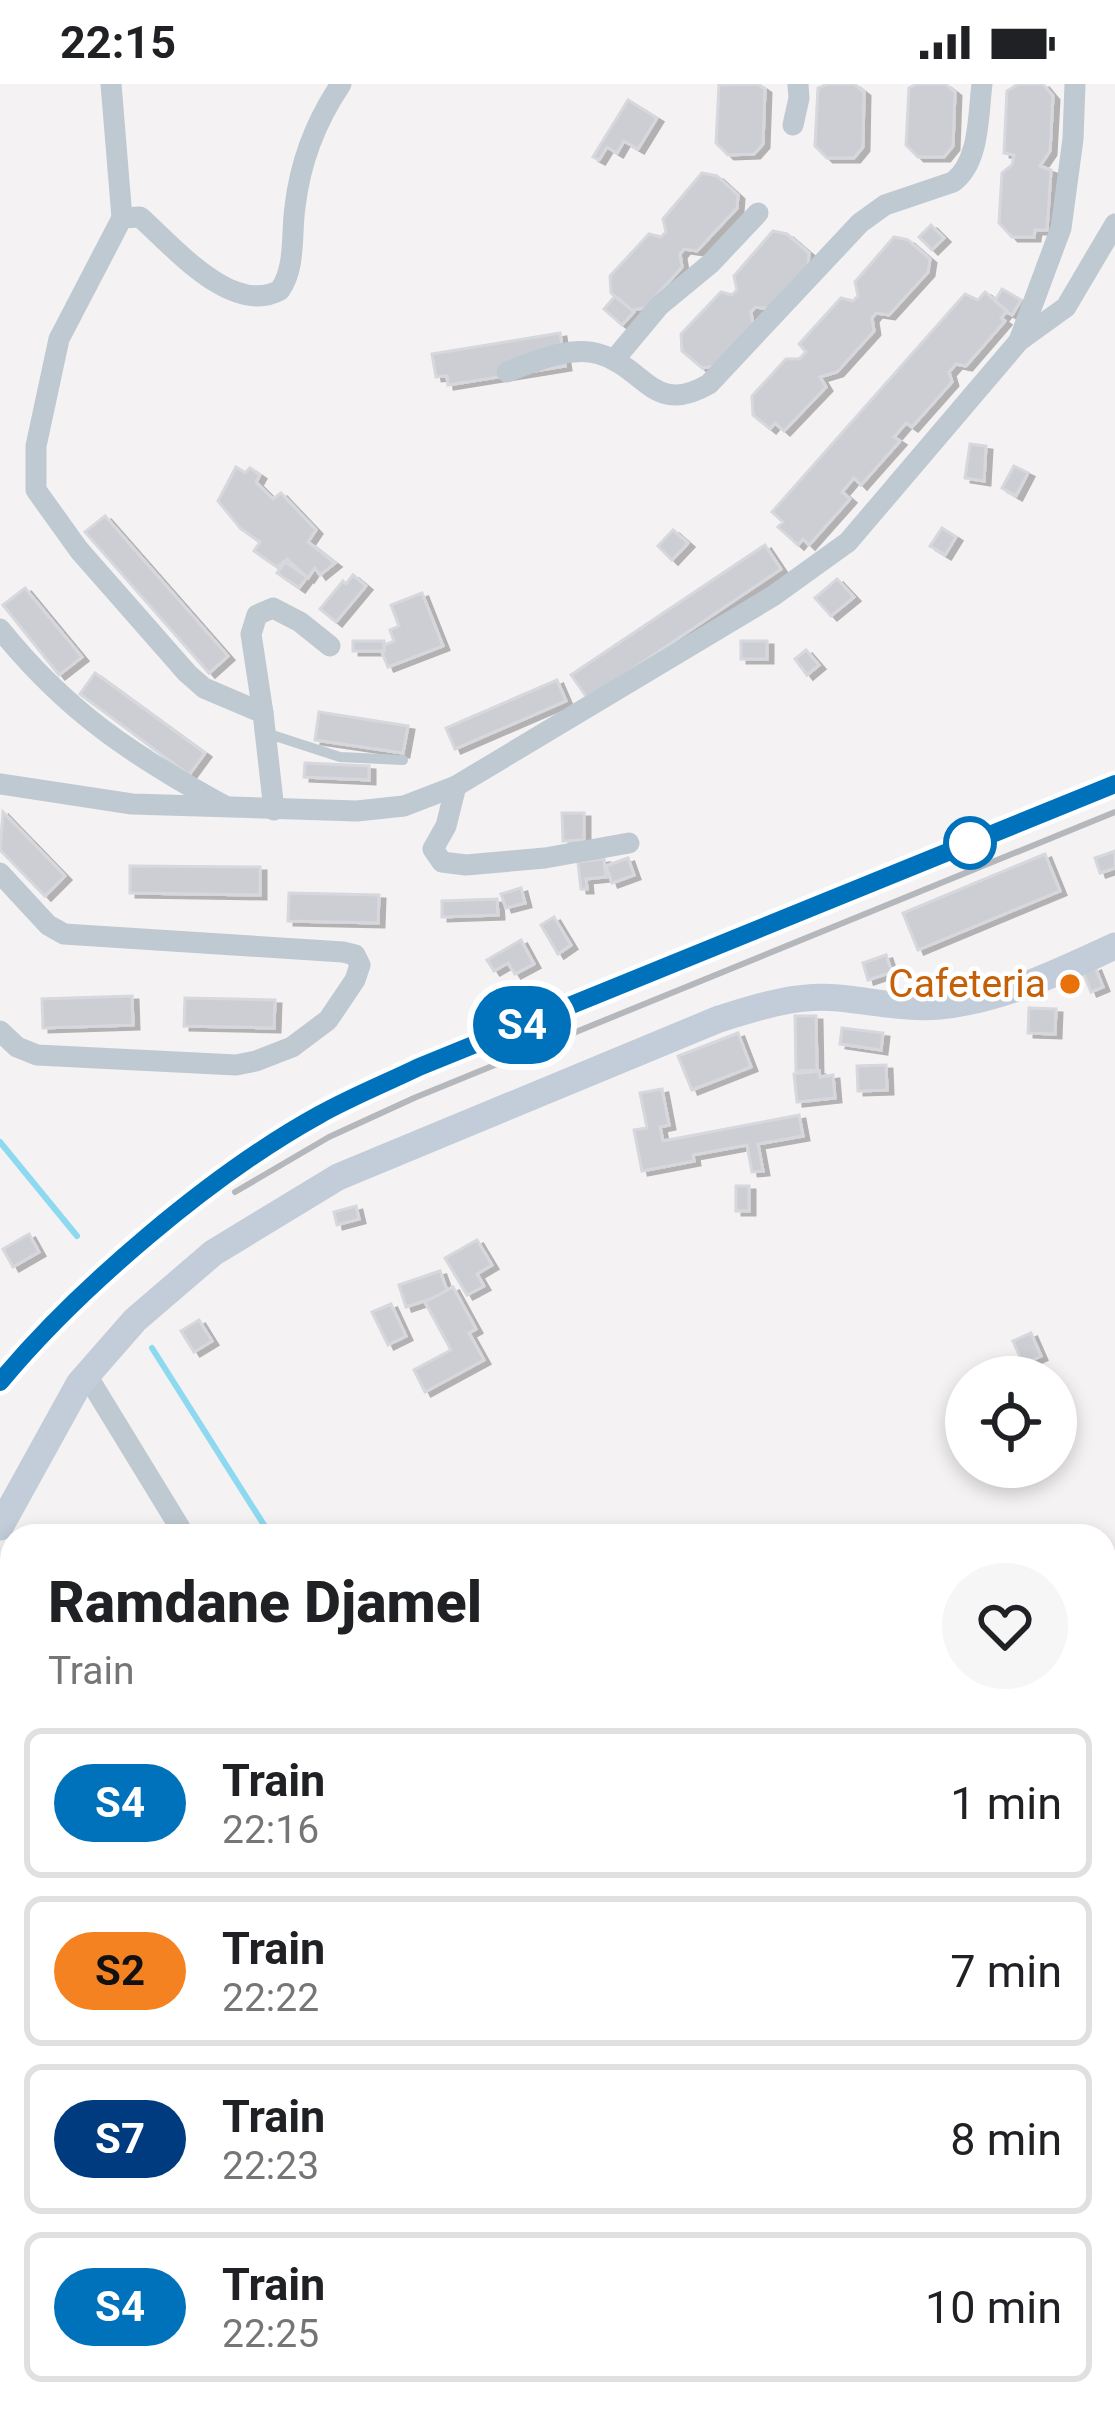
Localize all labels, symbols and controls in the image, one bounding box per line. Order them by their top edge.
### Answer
text: 22:15 [60,16,176,69]
unlabelled marker [945,818,995,868]
place label: Cafeteria [888,961,1046,1007]
marker: Cafeteria [1057,971,1083,997]
line badge: S4 [468,986,576,1064]
text: S4 [497,1000,547,1049]
map controls [945,1356,1077,1488]
button: locate [945,1356,1077,1488]
button: heart [942,1563,1068,1689]
text: Ramdane Djamel [48,1569,482,1636]
text: Train [48,1648,135,1694]
text: Train [222,1754,325,1807]
text: 1 min [950,1777,1062,1830]
text: S4 [95,1778,145,1827]
text: 22:16 [222,1807,319,1853]
text: Train [222,1922,325,1975]
text: 7 min [950,1945,1062,1998]
text: S2 [95,1946,145,1995]
text: 22:22 [222,1975,319,2021]
text: Train [222,2090,325,2143]
text: 8 min [950,2113,1062,2166]
text: S7 [95,2114,145,2163]
text: 22:23 [222,2143,319,2189]
text: Train [222,2258,325,2311]
text: 10 min [925,2281,1062,2334]
text: S4 [95,2282,145,2331]
text: 22:25 [222,2311,319,2357]

